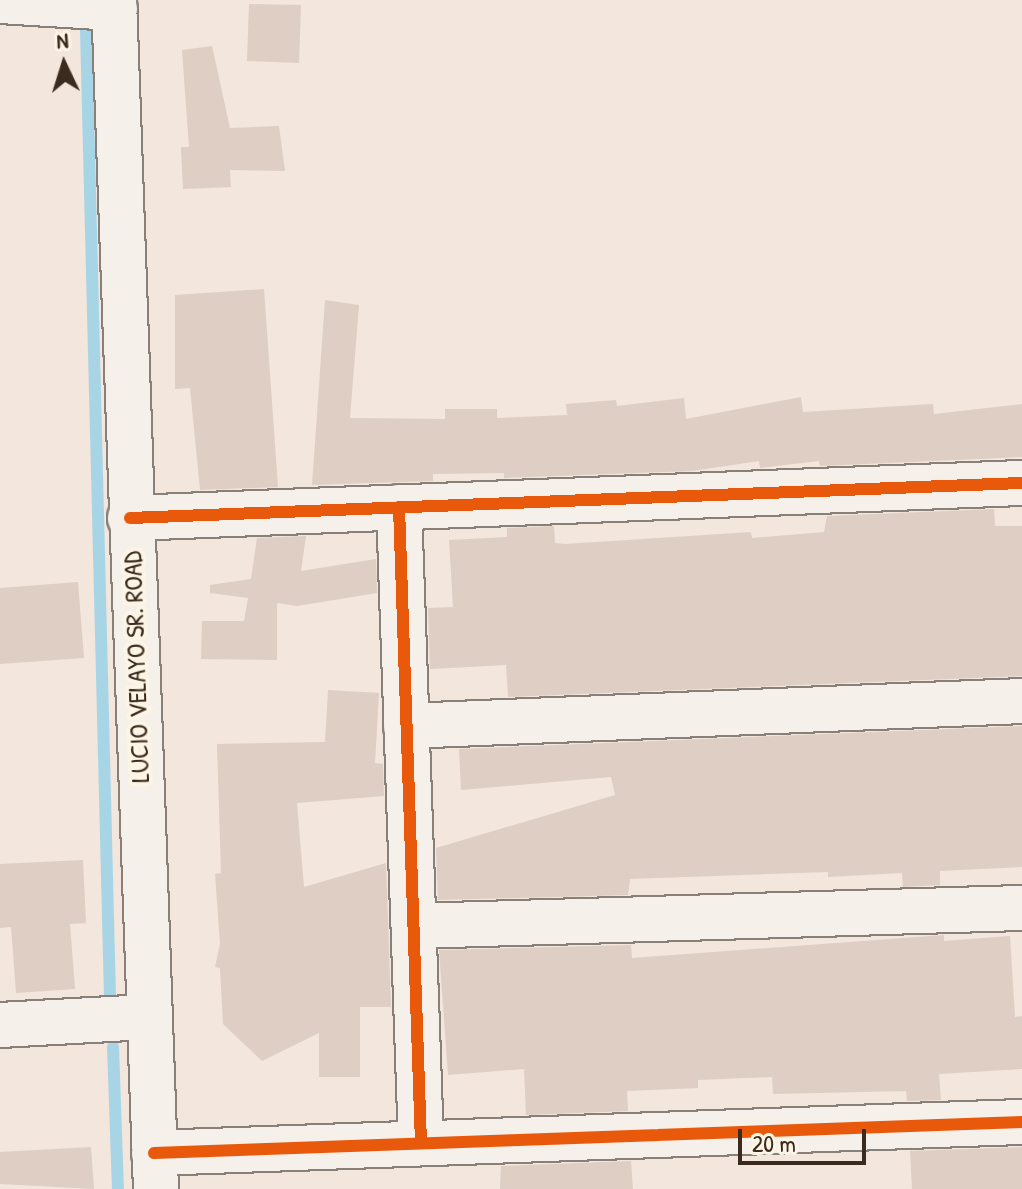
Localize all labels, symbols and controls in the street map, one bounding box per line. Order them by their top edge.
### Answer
north arrow [24,24,104,104]
text: N [55,25,69,55]
street label: LUCIO VELAYO SR. ROAD [116,551,156,783]
scale bar [742,1113,870,1163]
text: 20 m [752,1127,796,1159]

